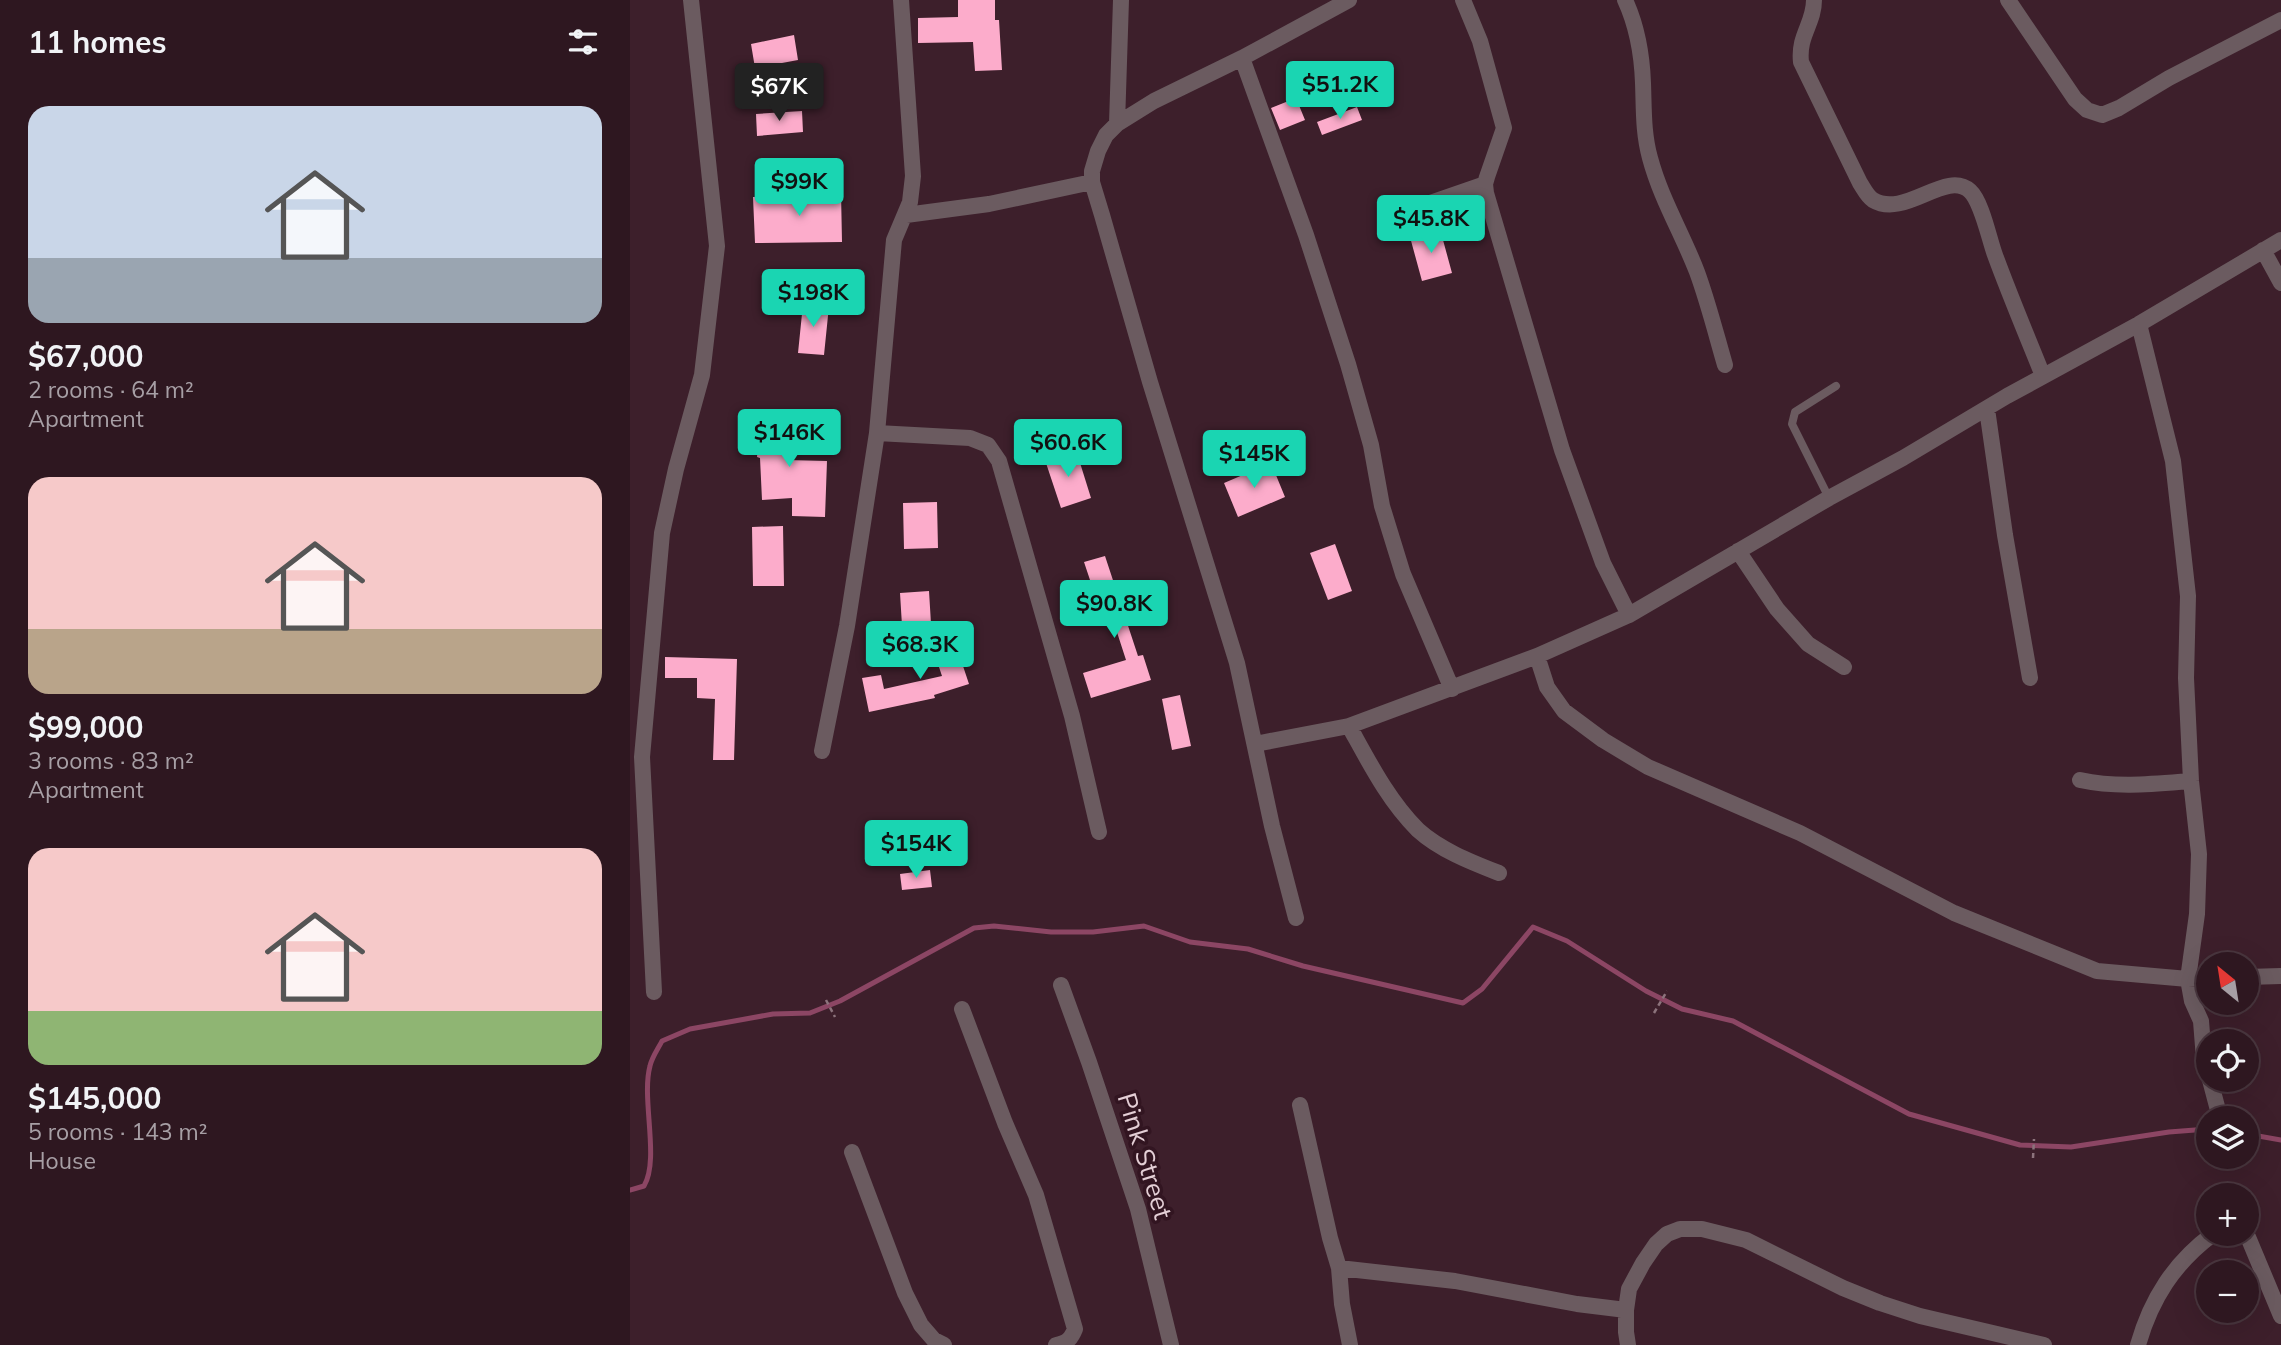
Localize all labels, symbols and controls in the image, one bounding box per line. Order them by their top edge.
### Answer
text: 11 homes [28,23,167,61]
icon: filters [564,23,602,61]
pin: $51.2K [1283,61,1397,121]
pin: $67K [738,64,820,123]
text: $51.2K [1302,69,1378,98]
text: $67K [751,71,807,100]
icon: home [252,152,378,278]
pin: $99K [758,158,840,218]
text: $99K [771,166,827,195]
pin: $45.8K [1374,196,1488,255]
text: $45.8K [1393,203,1469,232]
pin: $198K [764,270,862,329]
text: $198K [778,277,848,306]
text: $67,000 [28,337,143,375]
text: 2 rooms · 64 m² [28,375,194,404]
text: Apartment [28,404,144,433]
pin: $146K [740,410,838,469]
text: $146K [754,417,824,446]
pin: $60.6K [1011,420,1125,479]
text: $60.6K [1030,427,1106,456]
pin: $145K [1205,430,1303,490]
text: $145K [1219,438,1289,467]
icon: home [252,523,378,649]
pin: $90.8K [1057,580,1171,640]
text: $90.8K [1076,588,1152,617]
pin: $68.3K [863,622,977,681]
text: $68.3K [882,629,958,658]
text: $99,000 [28,708,143,746]
text: 3 rooms · 83 m² [28,746,194,775]
text: Apartment [28,775,144,804]
pin: $154K [867,820,965,880]
text: $154K [881,828,951,857]
icon: home [252,894,378,1020]
north arrow [2196,952,2259,1015]
map controls [2196,952,2259,1323]
button: locate [2196,1029,2259,1092]
text: $145,000 [28,1079,161,1117]
street label: Pink Street [1111,1089,1180,1223]
button: layers [2196,1106,2259,1169]
text: 5 rooms · 143 m² [28,1117,208,1146]
text: House [28,1146,96,1175]
button: + [2196,1183,2259,1246]
button: − [2196,1260,2259,1323]

